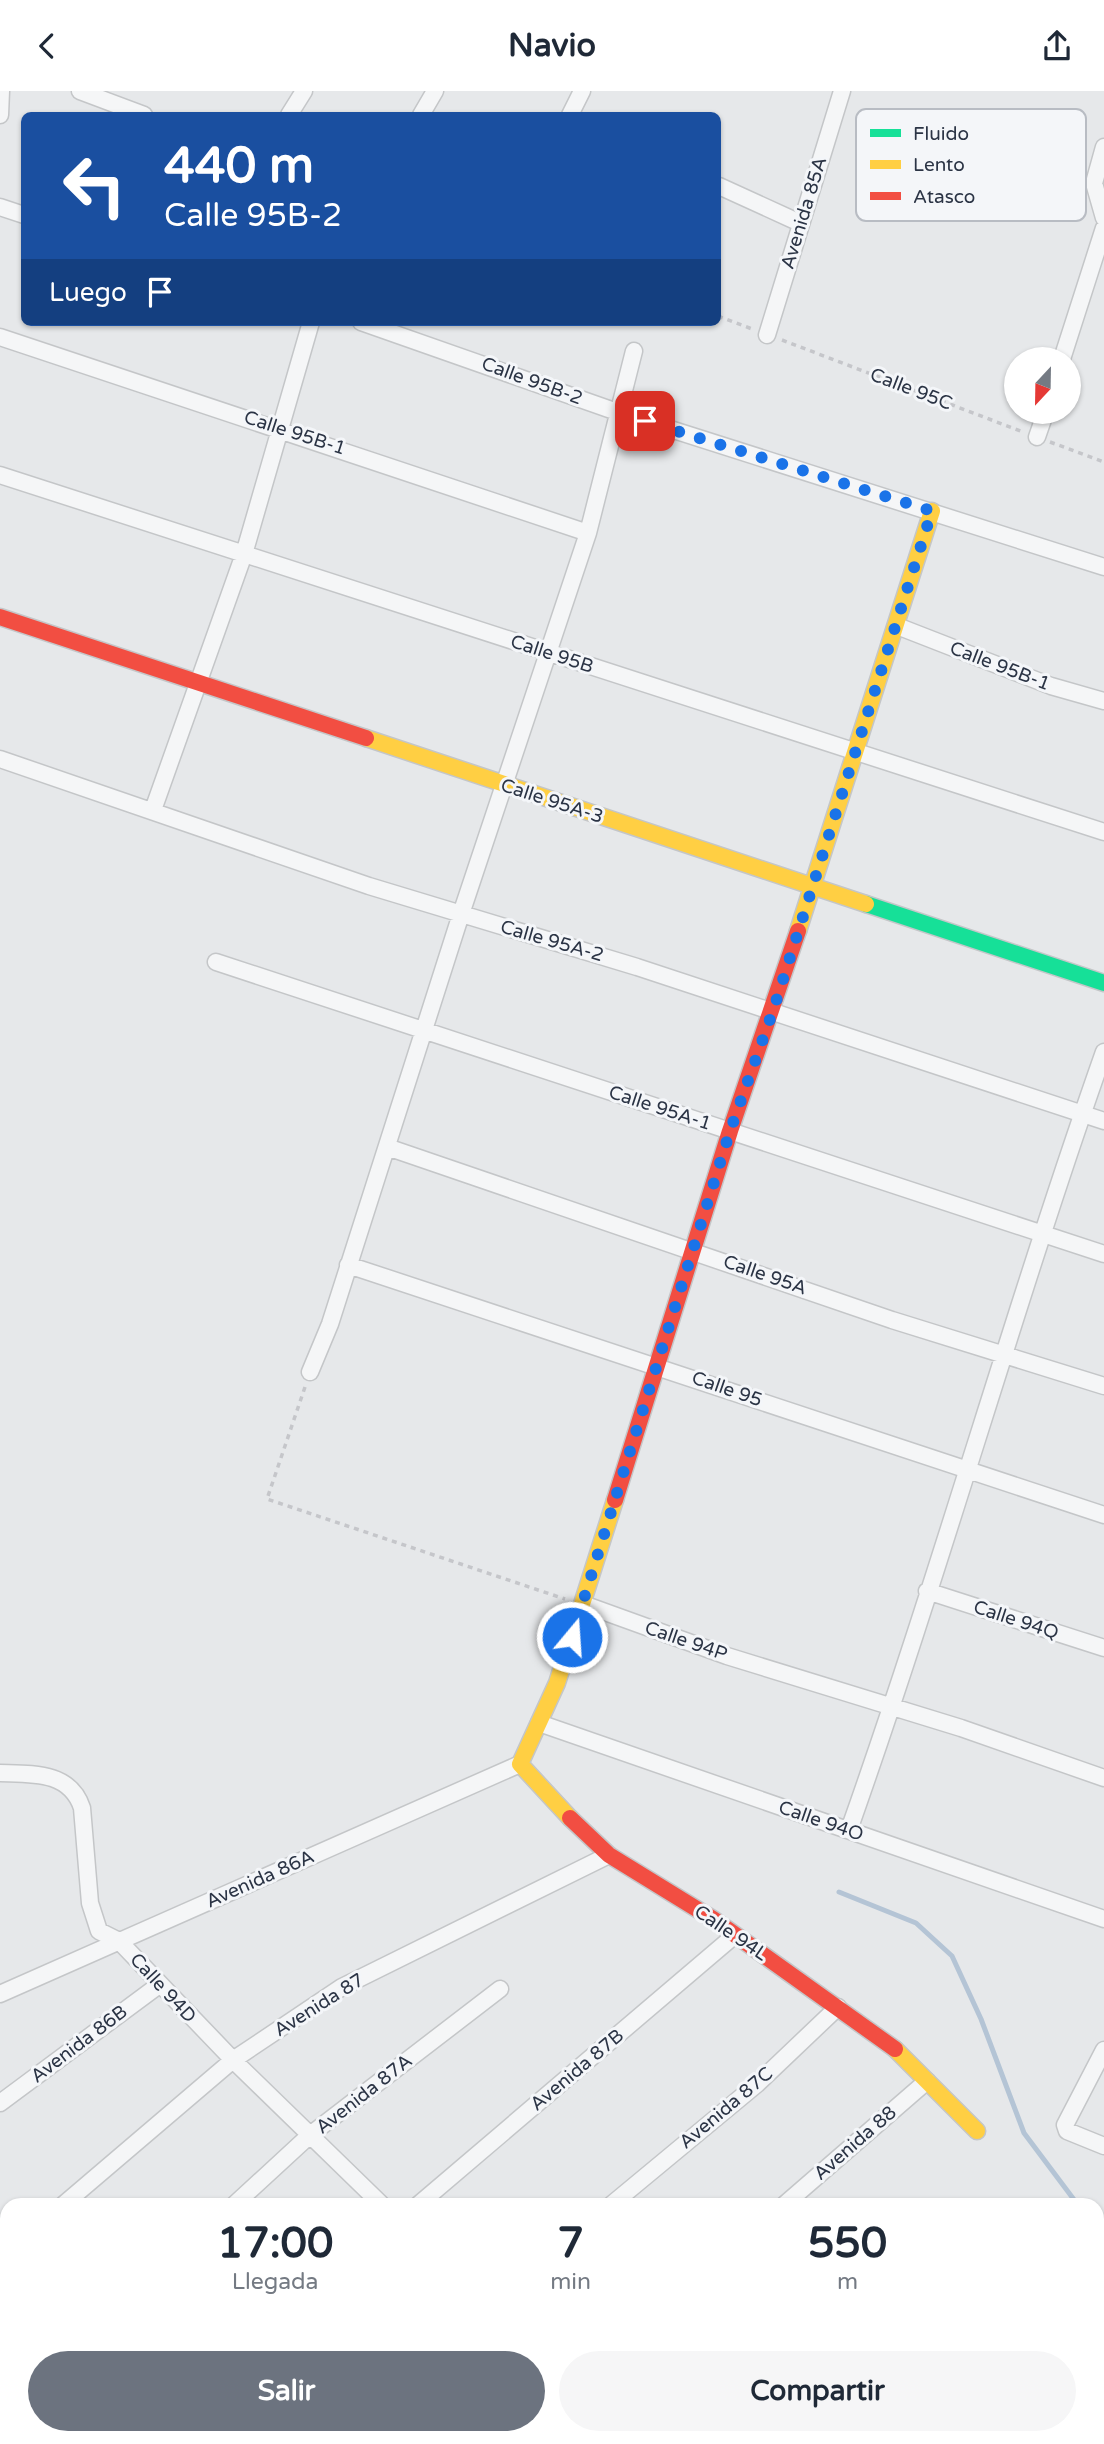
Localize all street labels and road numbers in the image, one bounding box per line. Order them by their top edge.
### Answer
street label: Avenida 85A [777,154,831,272]
street label: Calle 95B-2 [479,353,585,409]
street label: Calle 95C [867,363,955,415]
street label: Calle 95B-1 [241,406,349,460]
street label: Calle 95B [508,630,596,678]
street label: Calle 95B-1 [947,637,1053,695]
street label: Calle 95A-3 [498,774,606,828]
street label: Calle 95A-2 [498,916,606,966]
street label: Calle 95A-1 [606,1081,714,1135]
street label: Calle 95A [720,1250,810,1300]
street label: Calle 95 [689,1367,765,1411]
street label: Calle 94Q [971,1596,1061,1644]
street label: Calle 94P [642,1617,730,1665]
street label: Calle 94O [776,1796,866,1846]
street label: Avenida 86A [202,1845,318,1913]
street label: Calle 94L [690,1900,772,1966]
street label: Calle 94D [125,1949,201,2027]
street label: Avenida 87 [270,1969,368,2041]
street label: Avenida 86B [26,2001,132,2087]
street label: Avenida 87B [526,2025,628,2115]
street label: Avenida 87A [311,2050,417,2138]
street label: Avenida 87C [675,2063,777,2153]
street label: Avenida 88 [809,2101,901,2185]

